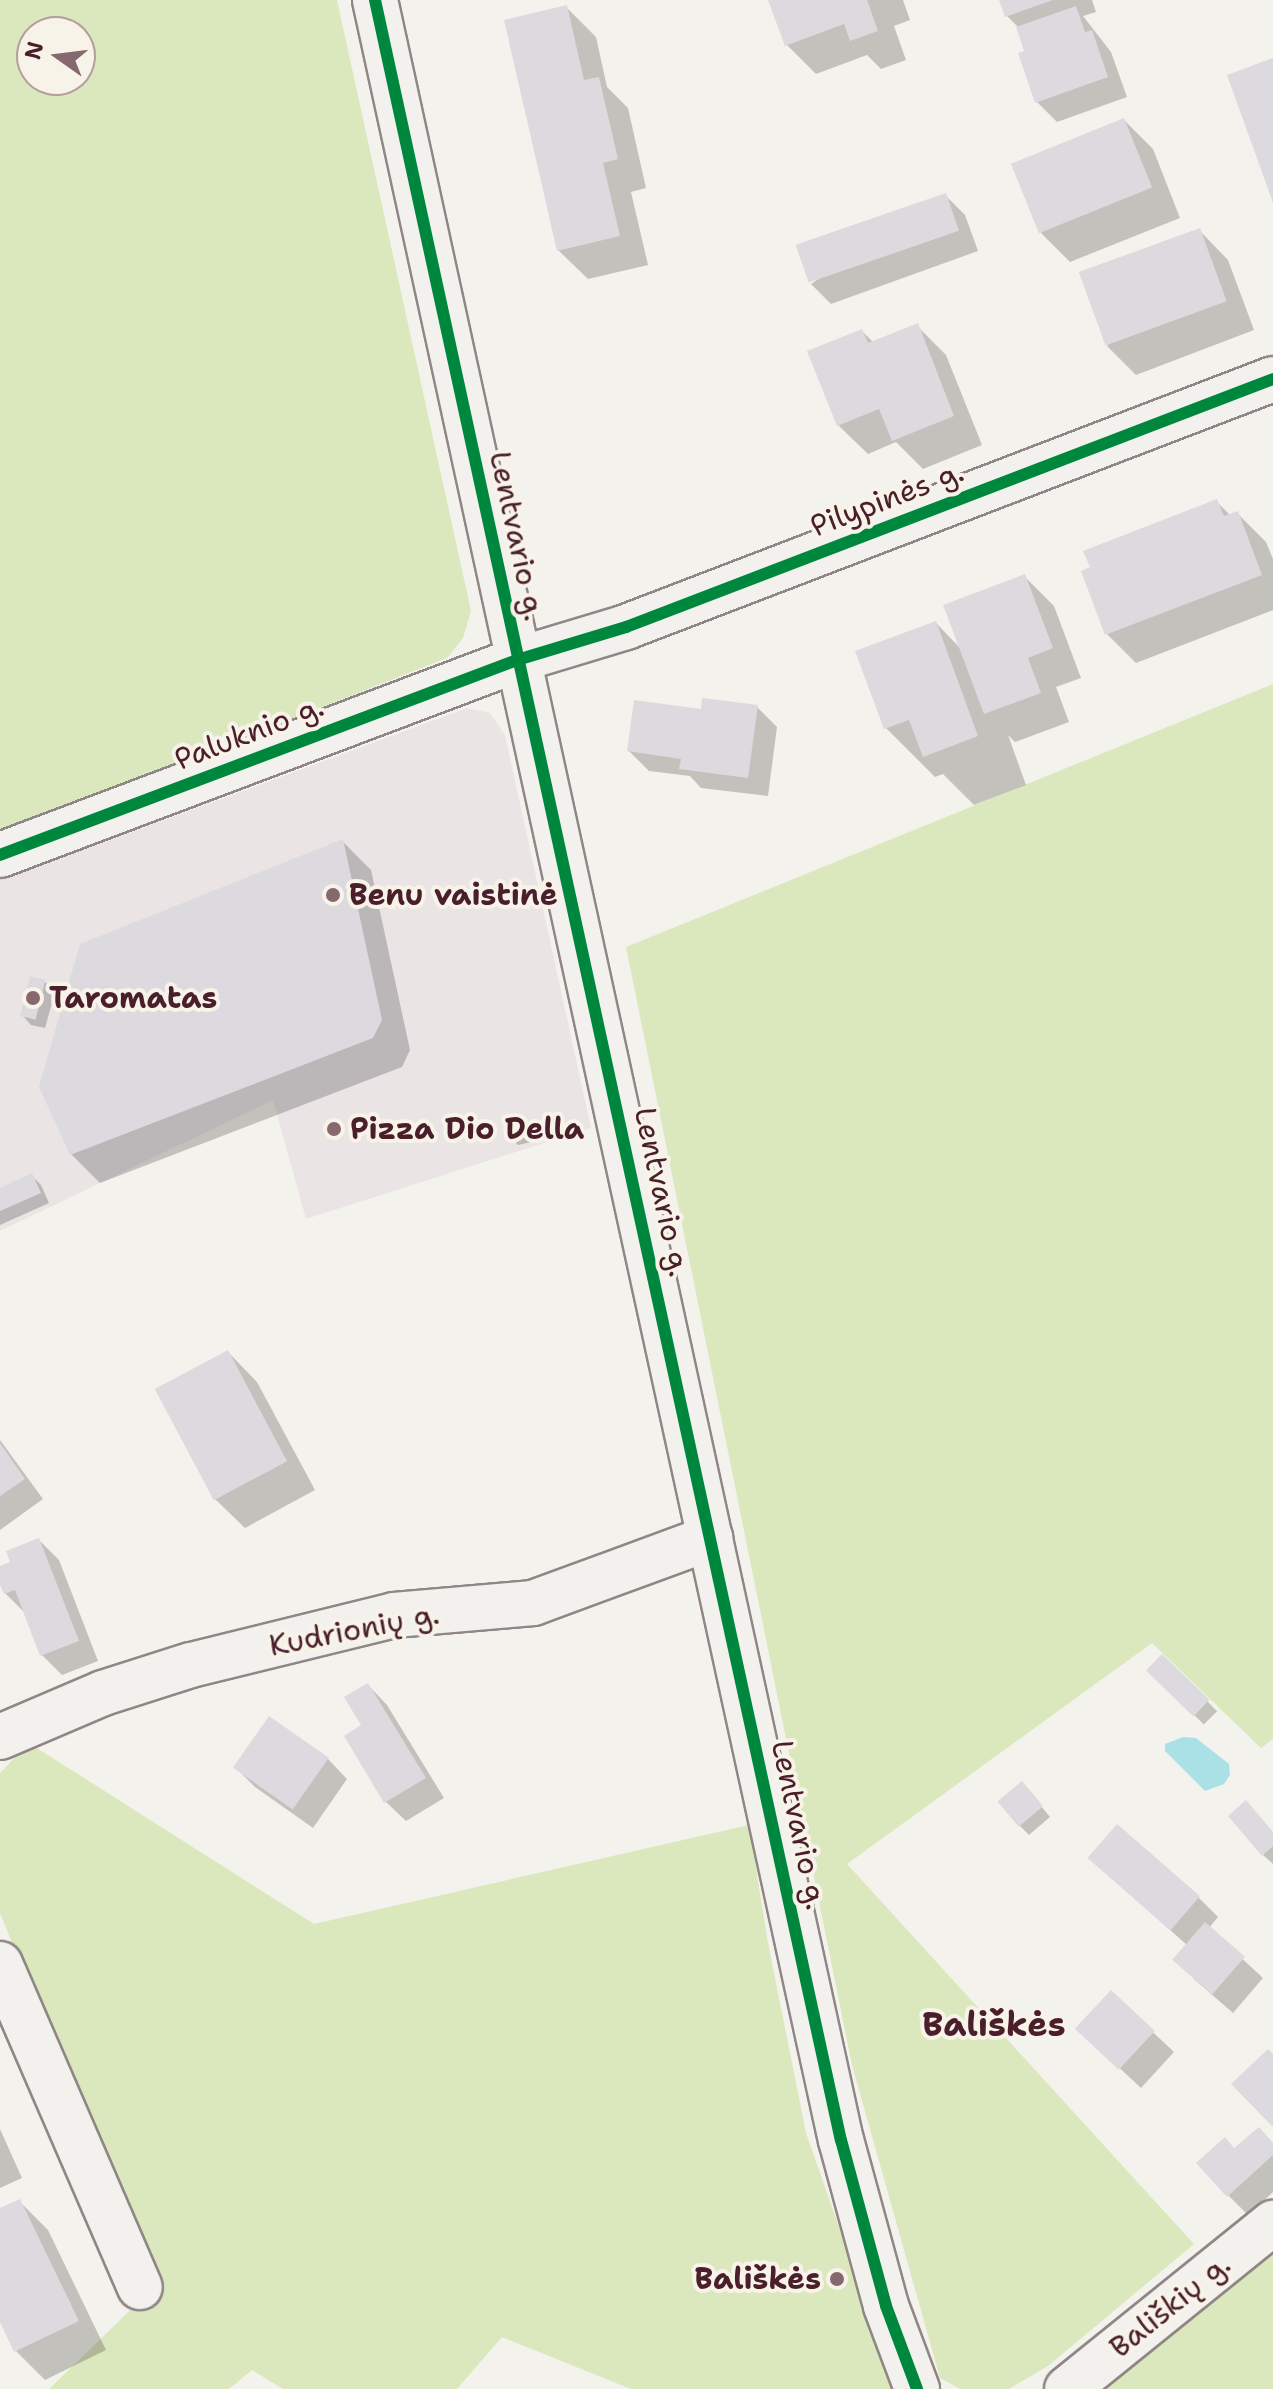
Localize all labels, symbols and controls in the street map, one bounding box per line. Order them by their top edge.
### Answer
north arrow [16,16,96,96]
text: N [18,39,50,63]
street label: Lentvario g. [481,448,553,624]
street label: Pilypinės g. [805,453,969,545]
street label: Paluknio g. [169,688,329,778]
place label: Benu vaistinė [349,877,558,913]
marker: Benu vaistinė [324,886,342,904]
place label: Taromatas [49,980,217,1016]
marker: Taromatas [24,989,42,1007]
street label: Lentvario g. [626,1104,698,1280]
place label: Pizza Dio Della [350,1111,584,1147]
marker: Pizza Dio Della [325,1120,343,1138]
street label: Kudrionių g. [266,1596,442,1664]
street label: Lentvario g. [763,1737,835,1913]
district label: Bališkės [922,2005,1066,2045]
street label: Bališkių g. [1102,2246,1238,2366]
place label: Bališkės [695,2261,821,2297]
marker: Bališkės [828,2270,846,2288]

